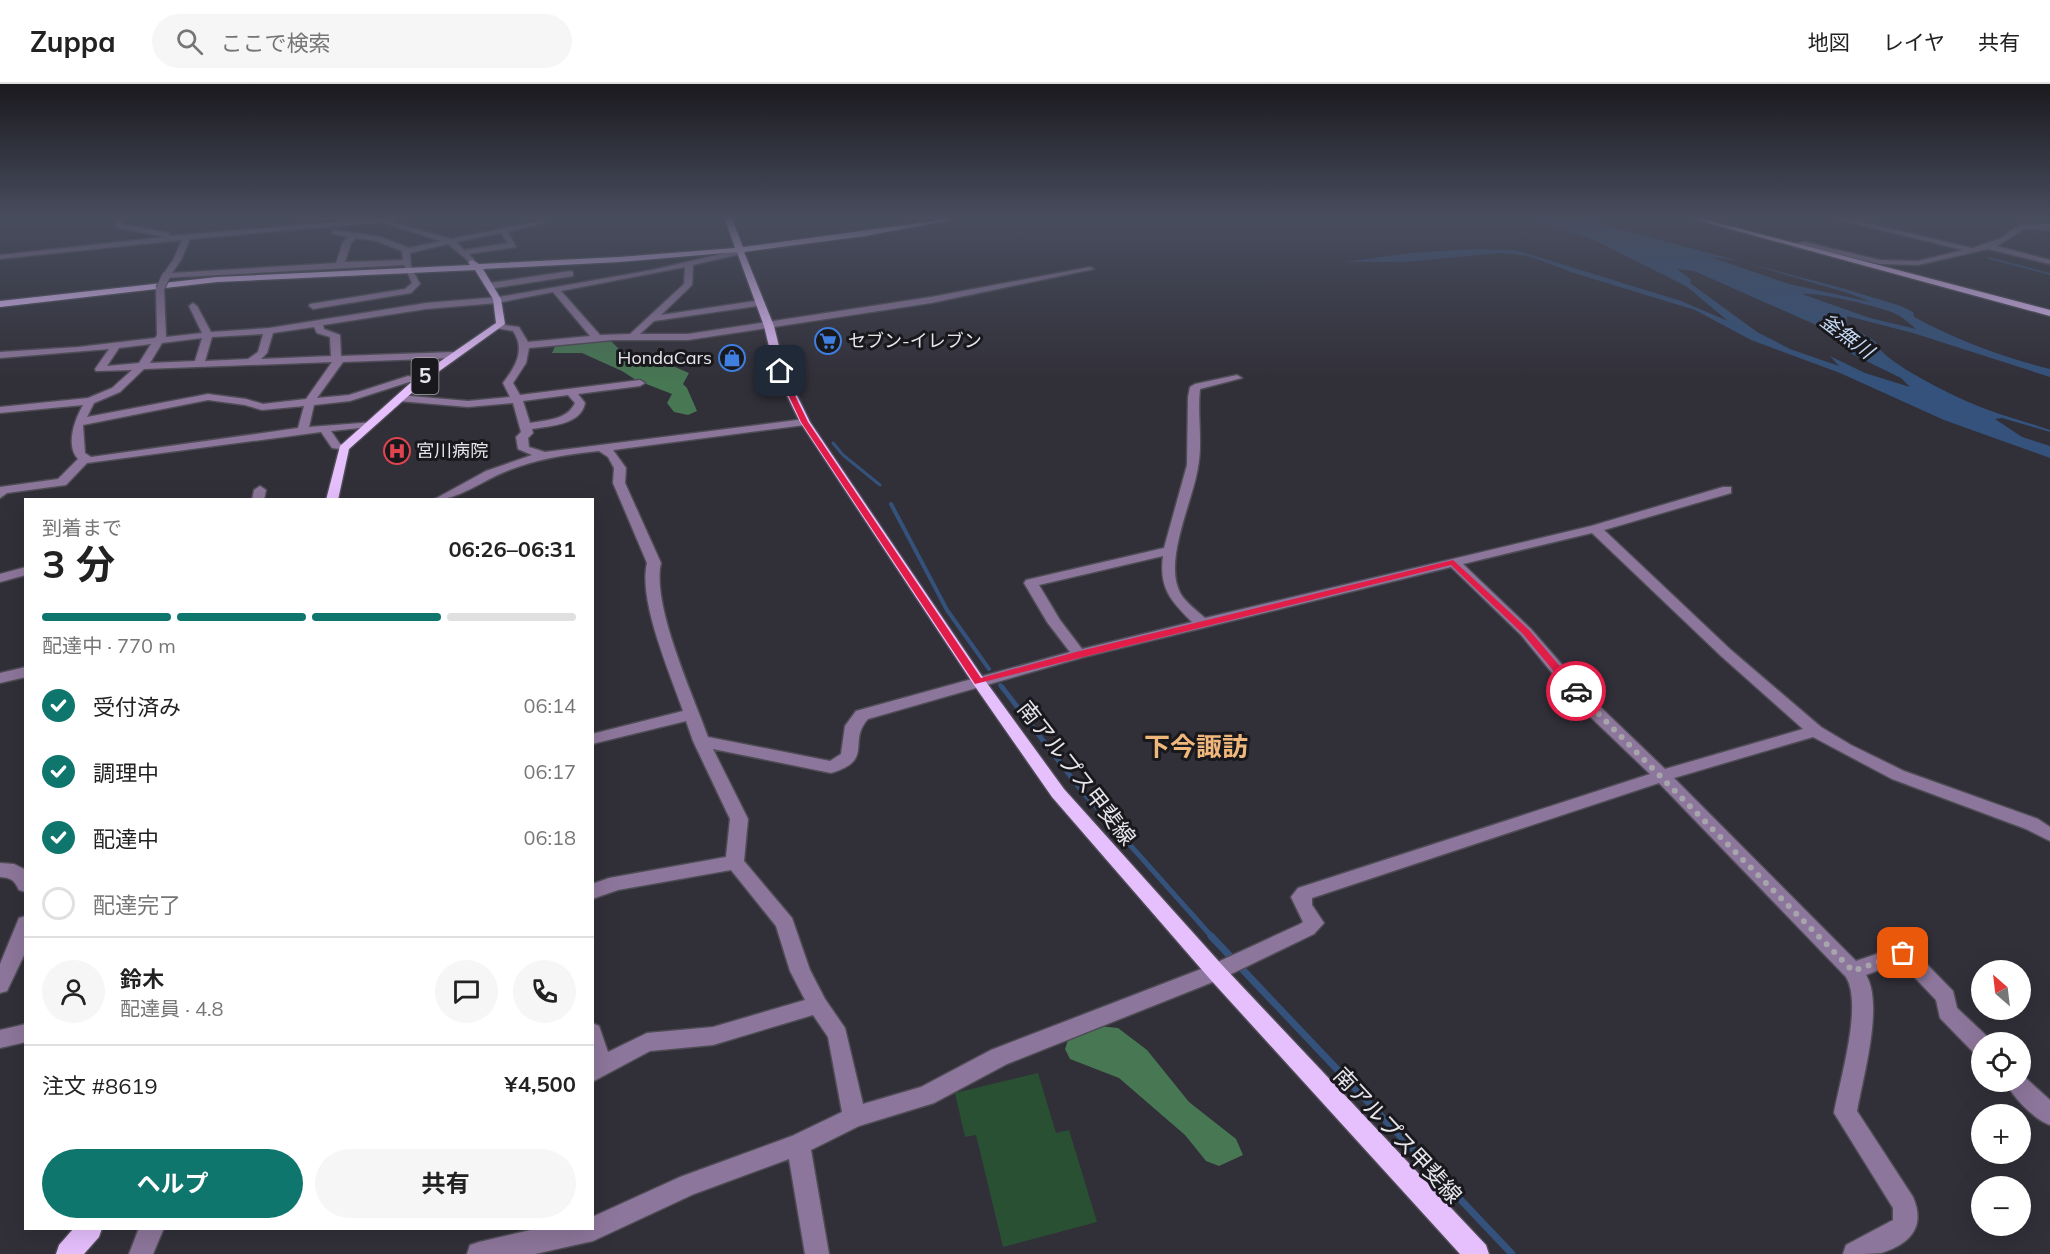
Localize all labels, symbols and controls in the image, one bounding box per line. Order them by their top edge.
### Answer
search box [152,14,572,68]
text: Zuppa [30,24,116,59]
icon: search [173,25,206,58]
text: ここで検索 [221,29,331,57]
text: 地図 [1808,29,1850,55]
text: レイヤ [1883,29,1945,55]
text: 共有 [1978,29,2020,55]
water label: 釜無川 [1816,308,1880,365]
supermarket icon: セブン-イレブン [813,326,843,356]
place label: セブン-イレブン [848,329,982,352]
shop icon: HondaCars [717,343,747,373]
pin [754,345,805,396]
place label: HondaCars [618,346,712,369]
icon: home [763,354,796,387]
road number: 5 [412,358,438,394]
hospital icon: 宮川病院 [382,436,412,466]
place label: 宮川病院 [416,439,488,462]
text: 到着まで [42,515,122,540]
text: 06:26–06:31 [448,535,576,563]
text: 3 分 [42,539,115,588]
text: 配達中 · 770 m [42,633,176,658]
courier [1546,661,1606,721]
icon: car [1560,675,1593,708]
icon: check [42,689,75,722]
text: 受付済み [93,693,181,721]
text: 06:14 [523,693,576,718]
street label: 南アルプス甲斐線 [1012,695,1142,851]
district label: 下今諏訪 [1144,730,1248,763]
icon: check [42,755,75,788]
text: 調理中 [93,759,159,787]
text: 06:17 [523,759,576,784]
icon: check [42,821,75,854]
text: 配達中 [93,825,159,853]
text: 06:18 [523,825,576,850]
text: 配達完了 [93,891,181,919]
pin [1877,927,1928,978]
icon: bag [1886,936,1919,969]
button: person [42,960,105,1023]
button: chat [435,960,498,1023]
button: phone [513,960,576,1023]
north arrow [1971,960,2031,1020]
map controls [1971,960,2031,1236]
text: 鈴木 [120,965,164,993]
text: 配達員 · 4.8 [120,996,224,1021]
button: locate [1971,1032,2031,1092]
street label: 南アルプス甲斐線 [1328,1061,1468,1209]
text: ¥4,500 [505,1070,576,1098]
text: 注文 #8619 [42,1072,158,1100]
button: + [1971,1104,2031,1164]
button: ヘルプ [42,1149,303,1218]
button: 共有 [315,1149,576,1218]
button: − [1971,1176,2031,1236]

